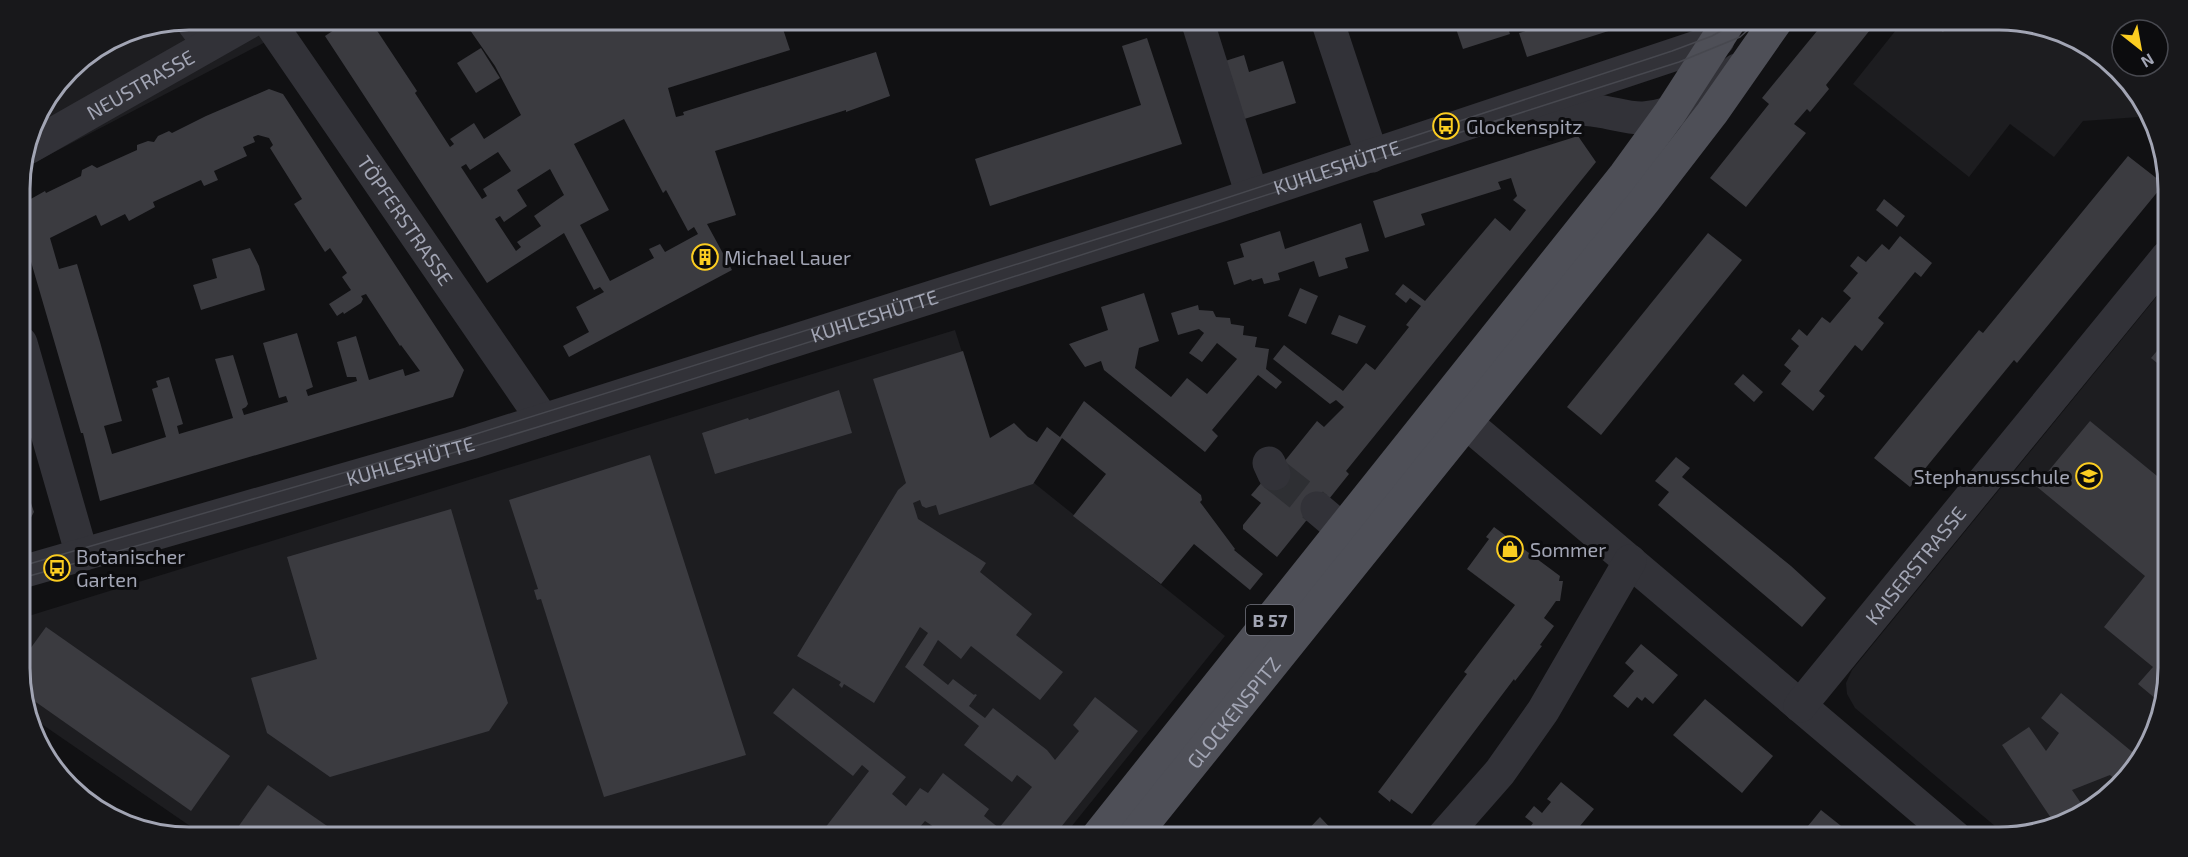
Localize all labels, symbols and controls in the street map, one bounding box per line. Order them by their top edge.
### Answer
north arrow [2110,18,2170,78]
street label: NEUSTRASSE [82,44,198,124]
text: N [2138,50,2158,72]
bus stop icon: Glockenspitz [1431,111,1461,141]
place label: Glockenspitz [1466,114,1582,138]
street label: KUHLESHÜTTE [1270,135,1403,199]
street label: TÖPFERSTRASSE [353,151,459,290]
building icon: Michael Lauer [690,242,720,272]
place label: Michael Lauer [724,245,851,269]
street label: KUHLESHÜTTE [807,284,941,347]
street label: KUHLESHÜTTE [343,431,477,490]
school or university icon: Stephanusschule [2074,461,2104,491]
place label: Stephanusschule [1914,464,2070,488]
street label: KAISERSTRASSE [1860,501,1971,629]
shop icon: Sommer [1495,534,1525,564]
place label: Sommer [1530,537,1606,561]
place label: Botanischer Garten [76,544,185,591]
bus stop icon: Botanischer Garten [42,553,72,583]
road number: B 57 [1246,605,1294,635]
street label: GLOCKENSPITZ [1181,652,1285,773]

